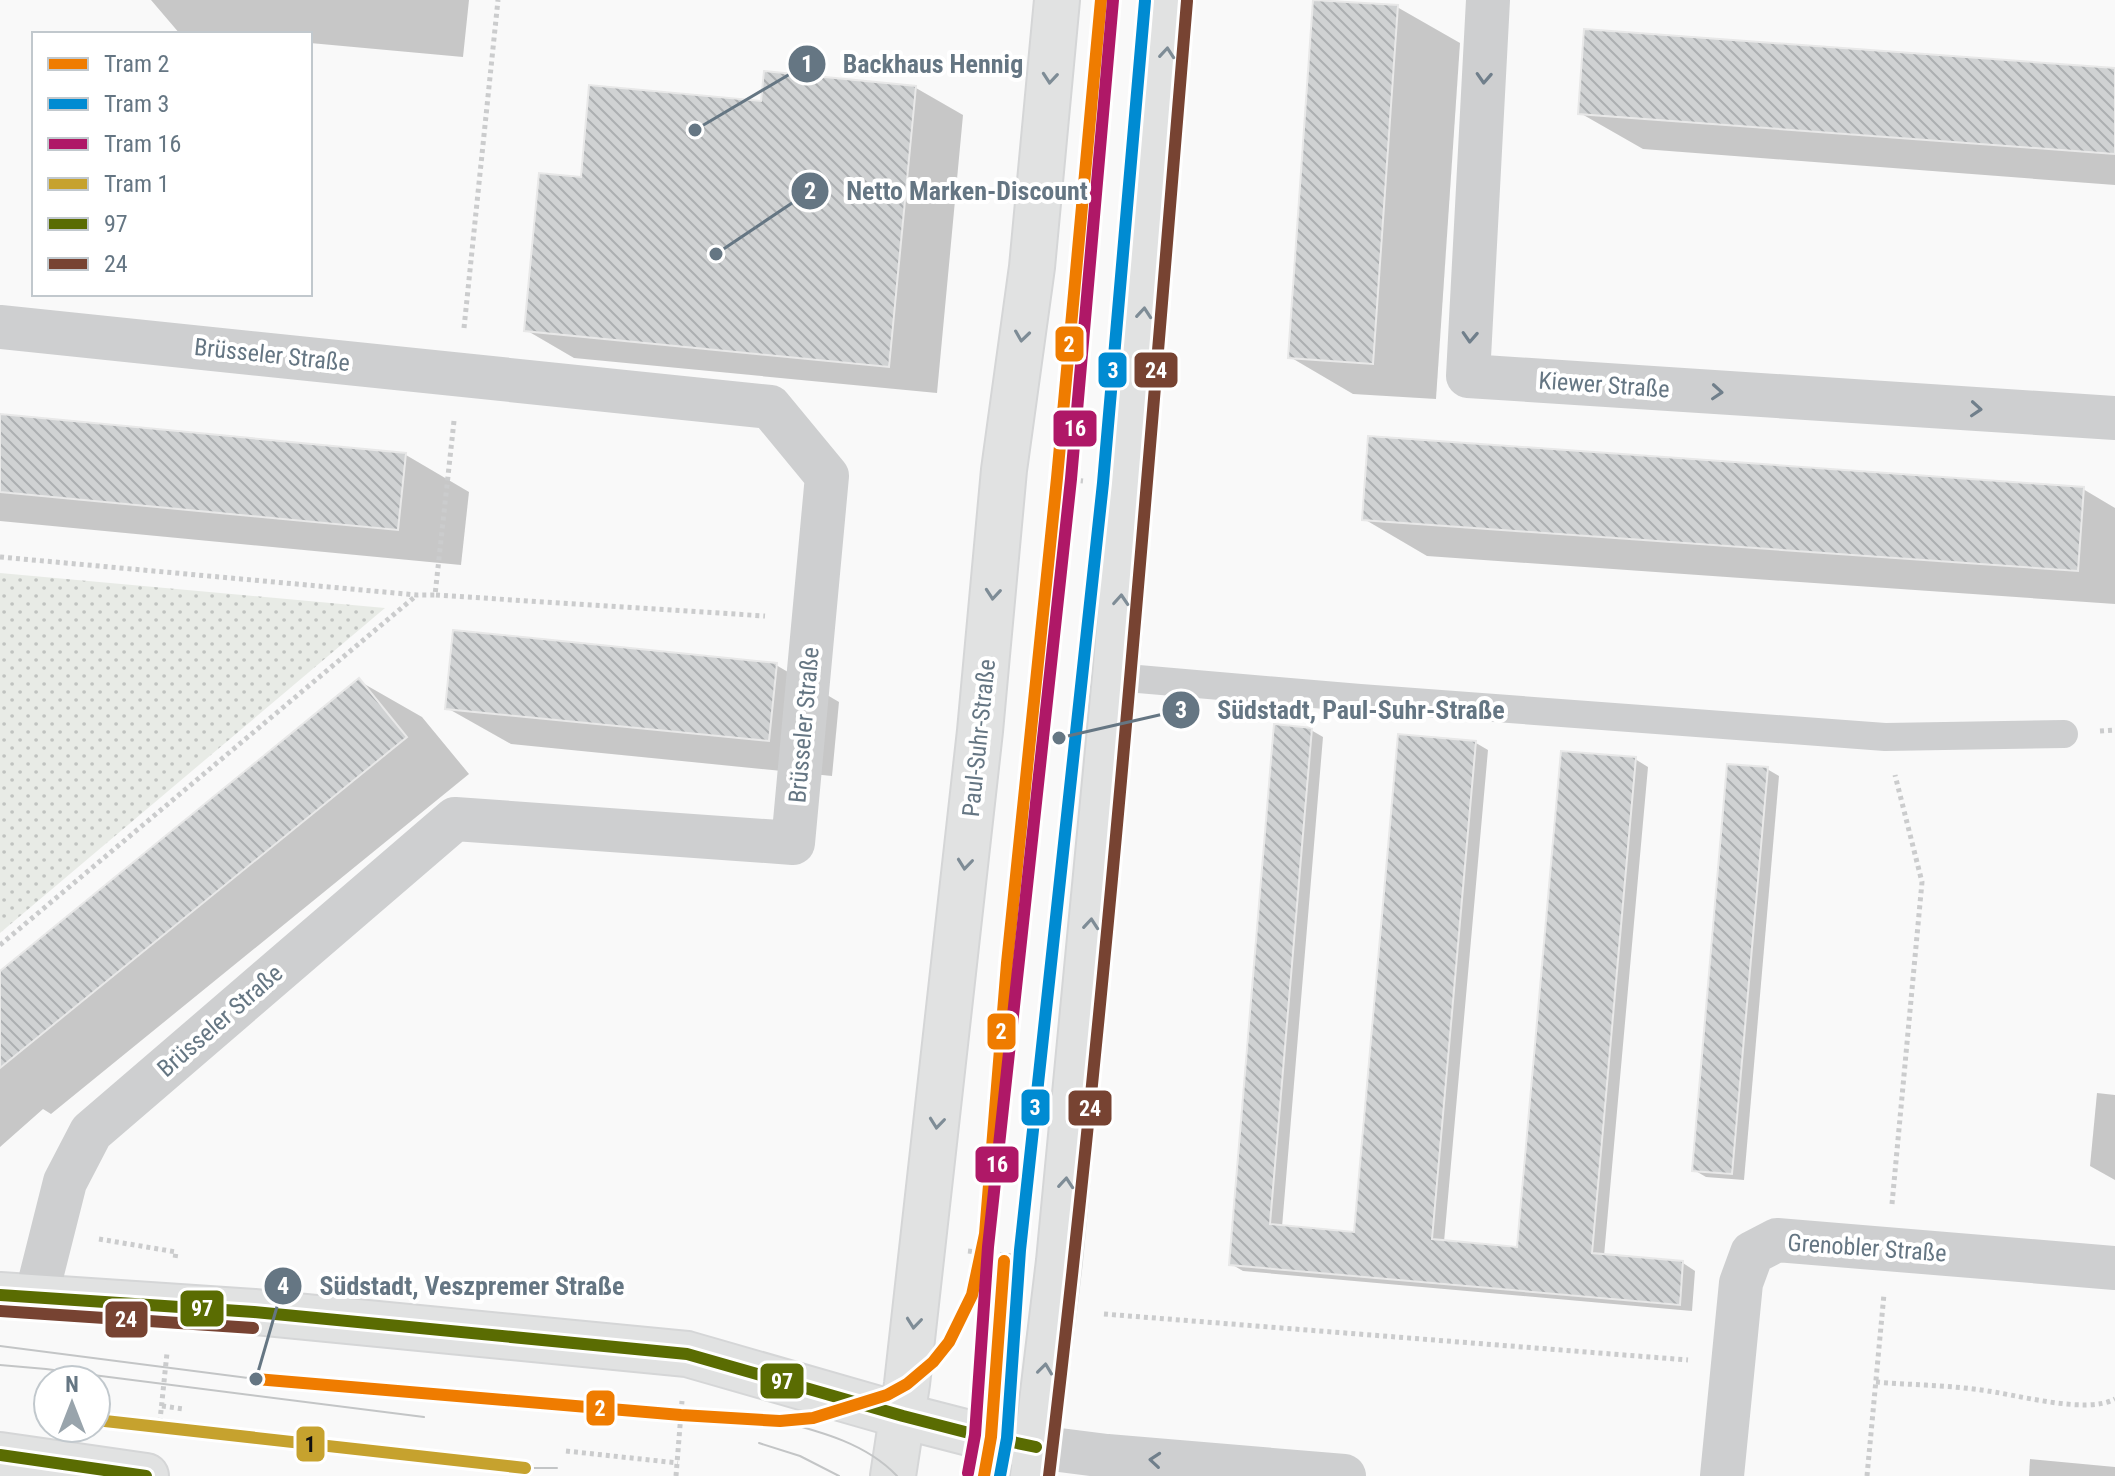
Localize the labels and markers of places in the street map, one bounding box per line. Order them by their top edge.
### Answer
callout: Backhaus Hennig [787,39,1040,89]
callout: Netto Marken-Discount [790,166,1104,216]
callout: Südstadt, Paul-Suhr-Straße [1161,685,1521,735]
callout: Südstadt, Veszpremer Straße [263,1261,640,1311]

